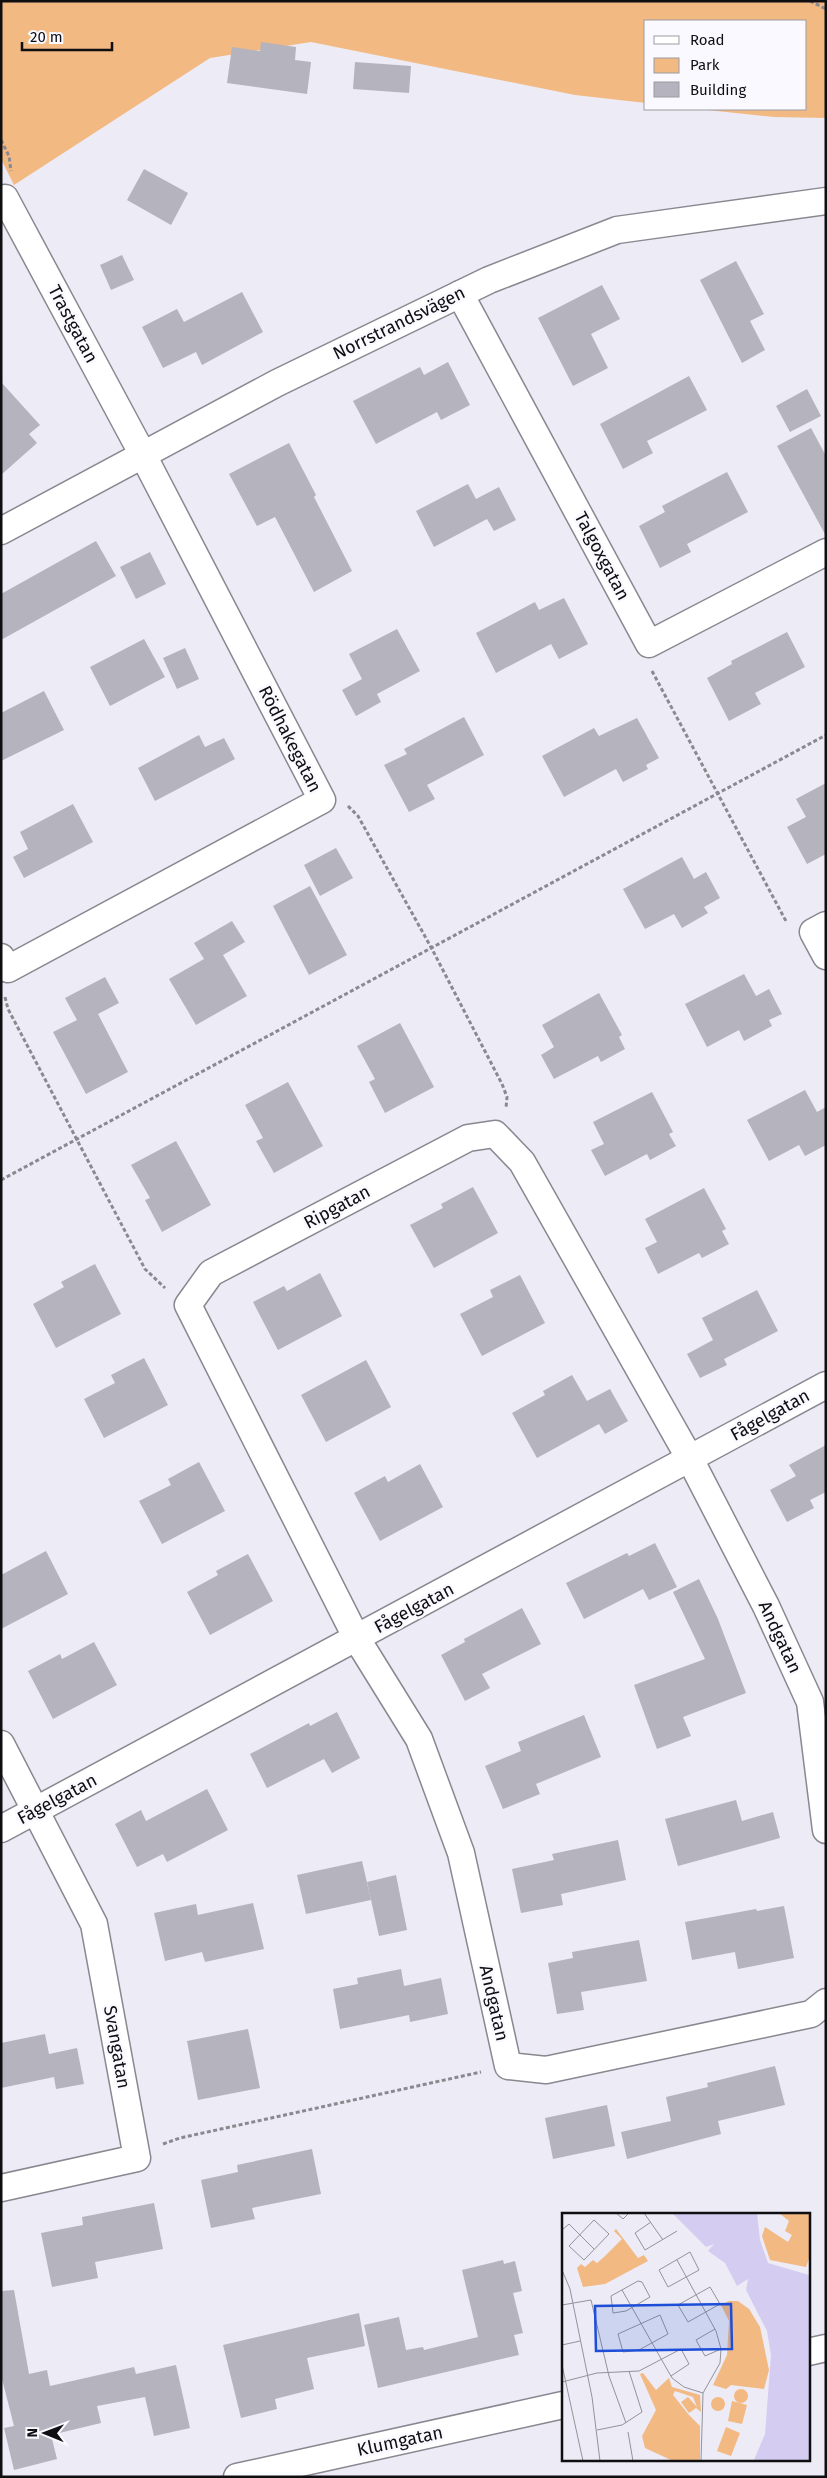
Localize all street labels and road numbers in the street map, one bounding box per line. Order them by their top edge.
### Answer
street label: Trastgatan [43,281,103,367]
street label: Norrstrandsvägen [329,281,469,365]
street label: Talgoxgatan [570,508,634,604]
street label: Rödhakegatan [254,682,326,796]
street label: Ripgatan [300,1180,374,1234]
street label: Fågelgatan [727,1384,813,1446]
street label: Fågelgatan [370,1578,458,1638]
street label: Andgatan [754,1597,806,1677]
street label: Fågelgatan [13,1769,101,1829]
street label: Andgatan [475,1963,513,2043]
street label: Svangatan [99,2004,135,2090]
street label: Klumgatan [355,2421,445,2461]

